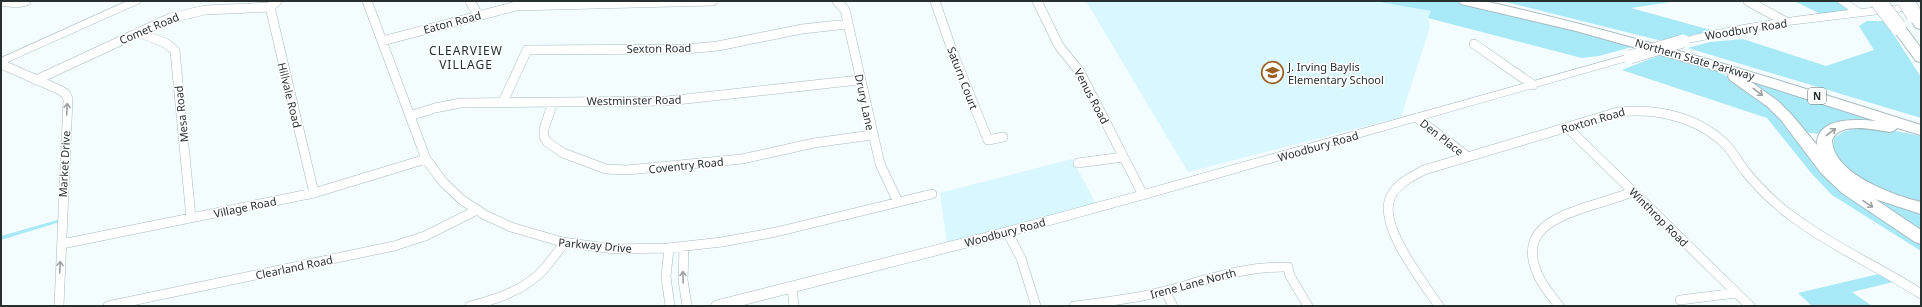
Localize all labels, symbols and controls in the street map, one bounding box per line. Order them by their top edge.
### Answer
street label: Eaton Road [422,7,482,37]
street label: Comet Road [117,9,181,47]
street label: Woodbury Road [1704,15,1788,43]
street label: Northern State Parkway [1634,35,1757,83]
street label: Sexton Road [627,40,691,56]
district label: CLEARVIEW VILLAGE [429,42,503,73]
street label: Saturn Court [944,44,982,112]
school or university icon: J. Irving Baylis Elementary School [1259,59,1285,85]
place label: J. Irving Baylis Elementary School [1287,59,1384,87]
street label: Hillvale Road [275,61,305,129]
street label: Venus Road [1071,66,1113,126]
street label: Drury Lane [852,72,878,132]
street label: Mesa Road [171,85,191,143]
one-way arrow [1752,88,1763,96]
road number: N [1808,88,1826,104]
street label: Westminster Road [587,92,681,108]
one-way arrow [63,103,71,116]
street label: Roxton Road [1559,104,1627,136]
street label: Den Place [1417,115,1467,159]
street label: Woodbury Road [1276,127,1360,165]
one-way arrow [1825,128,1836,136]
street label: Market Drive [55,130,73,198]
street label: Coventry Road [648,154,724,176]
street label: Winthrop Road [1626,184,1692,250]
street label: Village Road [212,193,278,221]
one-way arrow [1862,200,1873,208]
street label: Woodbury Road [963,214,1047,250]
street label: Parkway Drive [558,234,632,256]
street label: Clearland Road [254,251,334,283]
one-way arrow [56,261,64,274]
street label: Irene Lane North [1148,264,1238,302]
one-way arrow [679,271,687,284]

